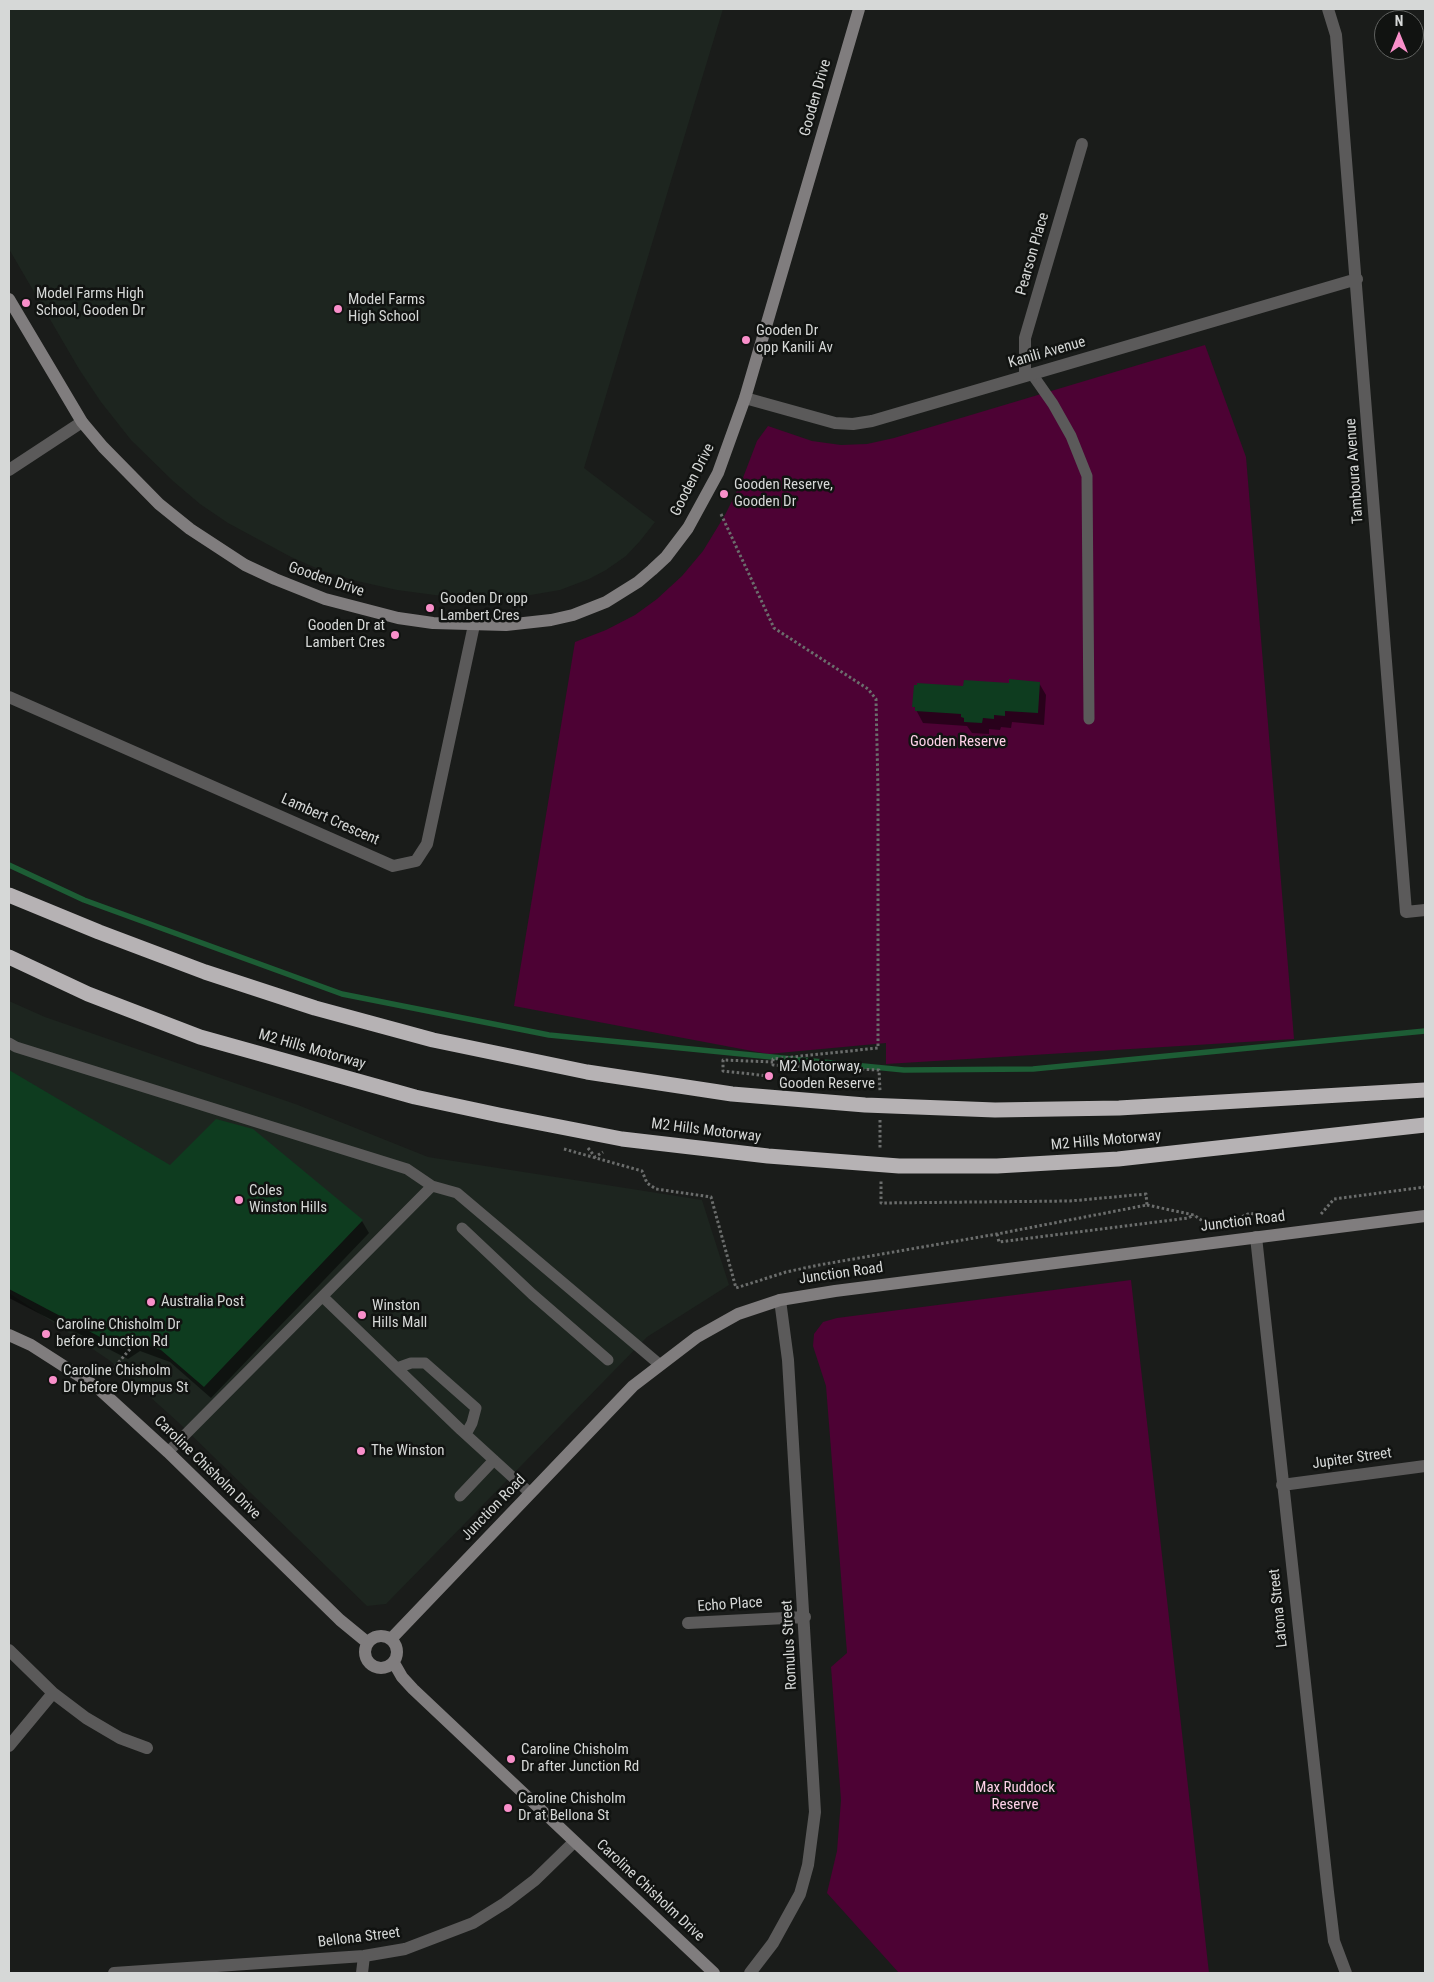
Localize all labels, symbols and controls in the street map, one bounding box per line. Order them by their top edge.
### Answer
north arrow [1374,10,1424,60]
text: N [1395,13,1403,29]
street label: Gooden Drive [796,58,836,138]
street label: Pearson Place [1013,211,1053,297]
place label: Model Farms High School, Gooden Dr [36,285,145,320]
place label: Model Farms High School [348,291,425,326]
marker: Model Farms High School, Gooden Dr [20,297,32,309]
marker: Model Farms High School [332,303,344,315]
place label: Gooden Dr opp Kanili Av [756,322,833,357]
street label: Kanili Avenue [1006,333,1088,373]
marker: Gooden Dr opp Kanili Av [740,334,752,346]
street label: Tamboura Avenue [1342,418,1368,524]
street label: Gooden Drive [667,441,719,519]
place label: Gooden Reserve, Gooden Dr [734,476,833,511]
marker: Gooden Reserve, Gooden Dr [718,488,730,500]
street label: Gooden Drive [286,559,366,601]
place label: Gooden Dr opp Lambert Cres [440,590,528,625]
marker: Gooden Dr opp Lambert Cres [424,602,436,614]
place label: Gooden Dr at Lambert Cres [305,617,385,652]
marker: Gooden Dr at Lambert Cres [389,629,401,641]
park label: Gooden Reserve [910,733,1006,751]
street label: Lambert Crescent [278,790,382,850]
street label: M2 Hills Motorway [256,1026,368,1074]
place label: M2 Motorway, Gooden Reserve [779,1058,875,1093]
marker: M2 Motorway, Gooden Reserve [763,1070,775,1082]
street label: M2 Hills Motorway [650,1115,762,1147]
street label: M2 Hills Motorway [1050,1127,1162,1155]
place label: Coles Winston Hills [249,1182,327,1217]
marker: Coles Winston Hills [233,1194,245,1206]
street label: Junction Road [1200,1208,1286,1236]
street label: Junction Road [798,1259,884,1289]
place label: Australia Post [161,1293,244,1311]
marker: Australia Post [145,1296,157,1308]
place label: Winston Hills Mall [372,1297,427,1332]
marker: Winston Hills Mall [356,1309,368,1321]
place label: Caroline Chisholm Dr before Junction Rd [56,1316,180,1351]
marker: Caroline Chisholm Dr before Junction Rd [40,1328,52,1340]
place label: Caroline Chisholm Dr before Olympus St [63,1362,188,1397]
marker: Caroline Chisholm Dr before Olympus St [47,1374,59,1386]
street label: Caroline Chisholm Drive [150,1412,264,1524]
place label: The Winston [371,1442,445,1460]
marker: The Winston [355,1445,367,1457]
street label: Jupiter Street [1311,1445,1393,1473]
street label: Junction Road [458,1471,530,1545]
street label: Latona Street [1266,1568,1292,1648]
street label: Echo Place [697,1594,763,1616]
street label: Romulus Street [779,1600,801,1690]
place label: Caroline Chisholm Dr after Junction Rd [521,1741,639,1776]
marker: Caroline Chisholm Dr after Junction Rd [505,1753,517,1765]
park label: Max Ruddock Reserve [975,1779,1055,1814]
place label: Caroline Chisholm Dr at Bellona St [518,1790,626,1825]
marker: Caroline Chisholm Dr at Bellona St [502,1802,514,1814]
street label: Caroline Chisholm Drive [592,1836,708,1946]
street label: Bellona Street [317,1924,401,1952]

